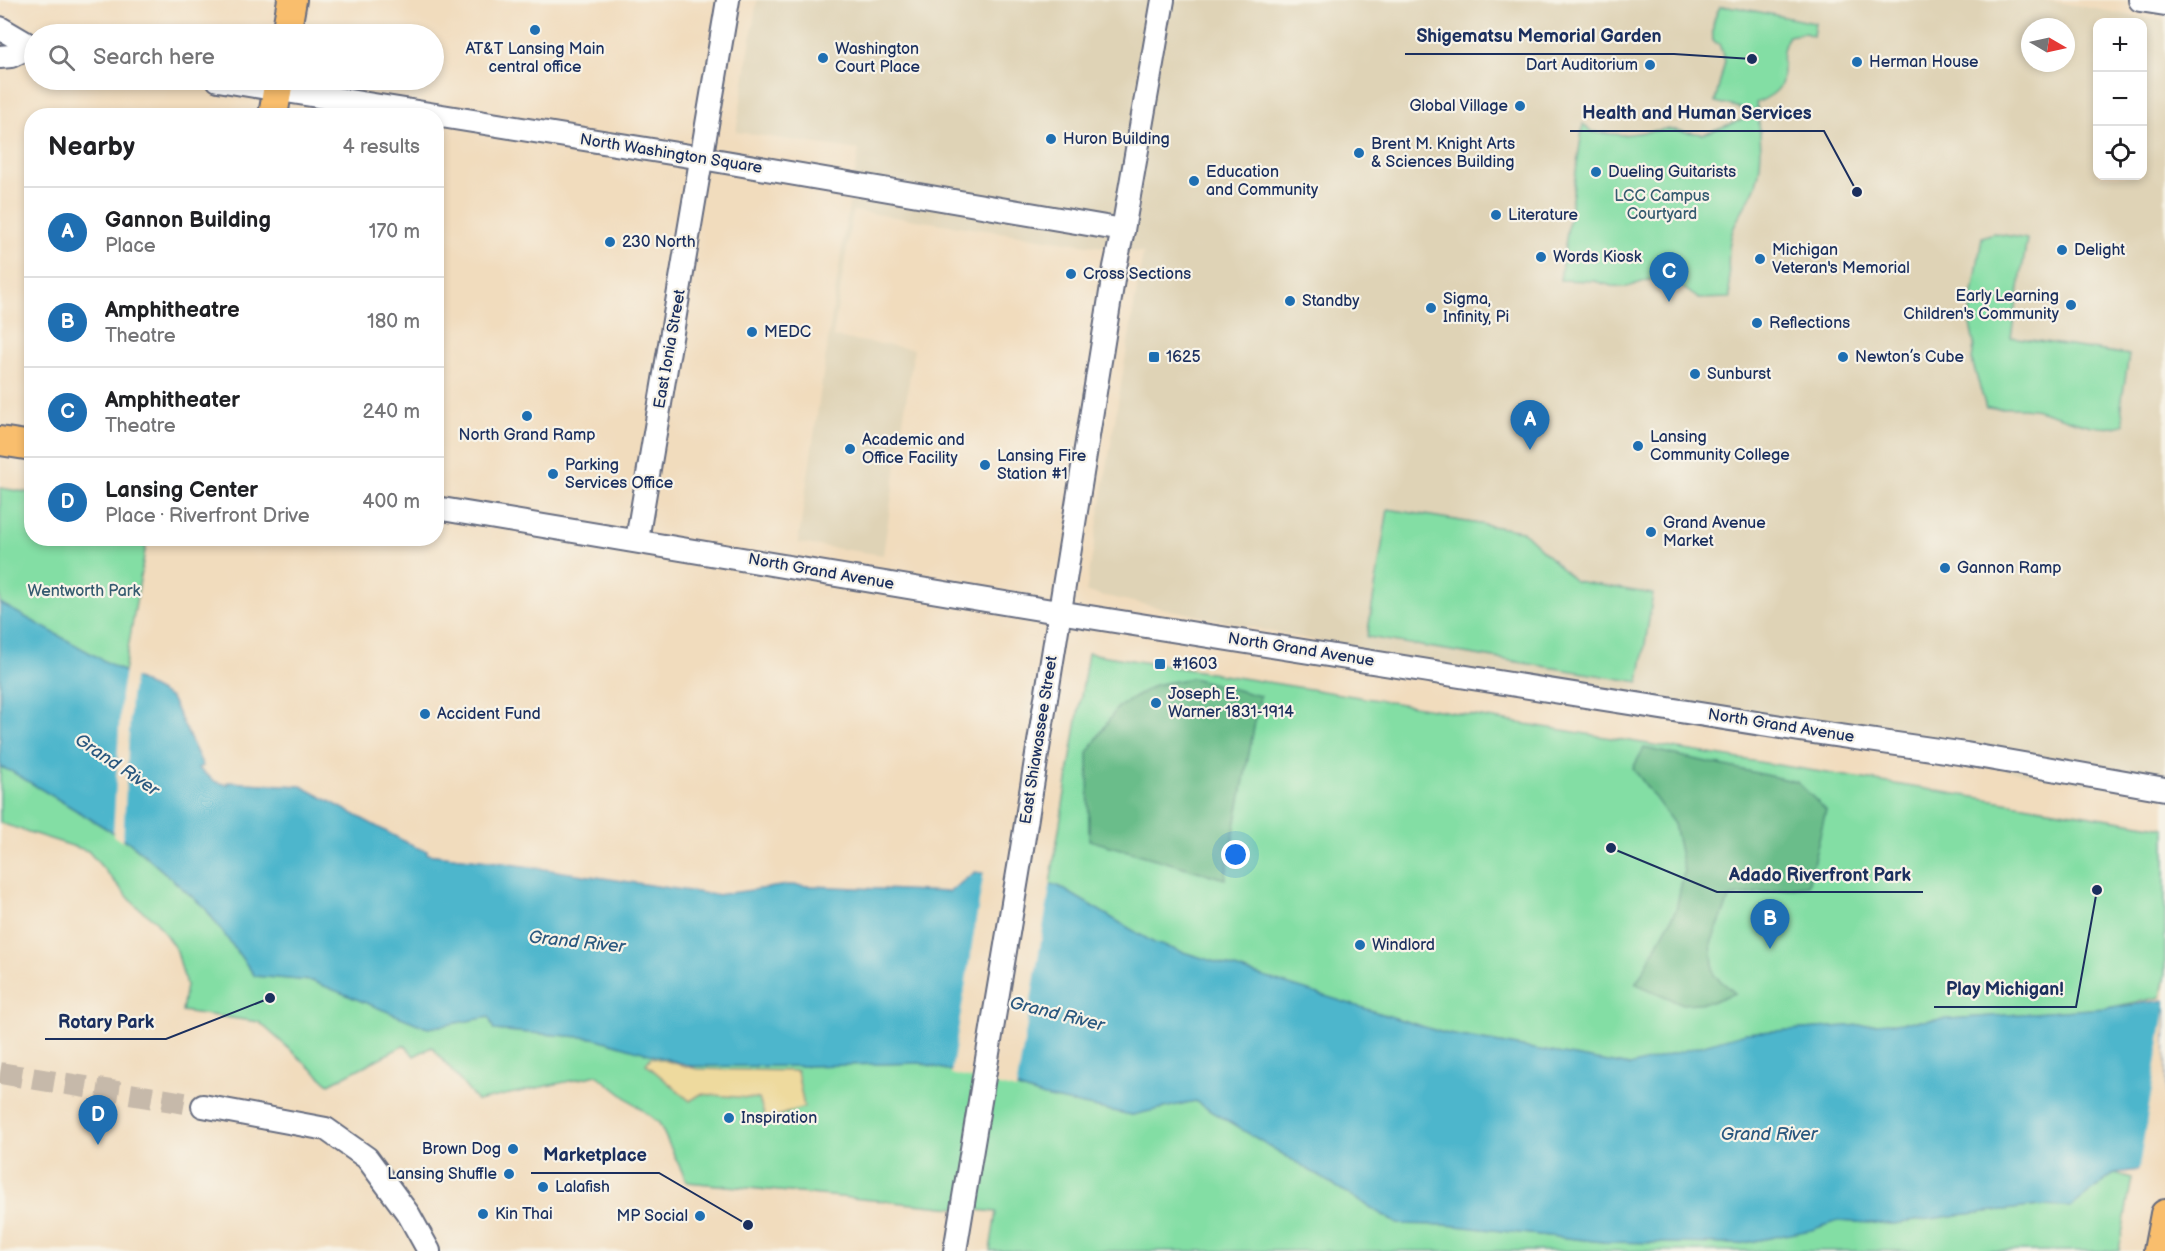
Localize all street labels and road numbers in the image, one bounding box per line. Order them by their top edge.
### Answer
street label: North Washington Square [578,130,764,178]
street label: East Ionia Street [650,288,690,410]
street label: North Grand Avenue [747,550,896,594]
street label: North Grand Avenue [1226,629,1376,671]
street label: East Shiawassee Street [1016,654,1062,826]
street label: North Grand Avenue [1706,705,1856,747]

